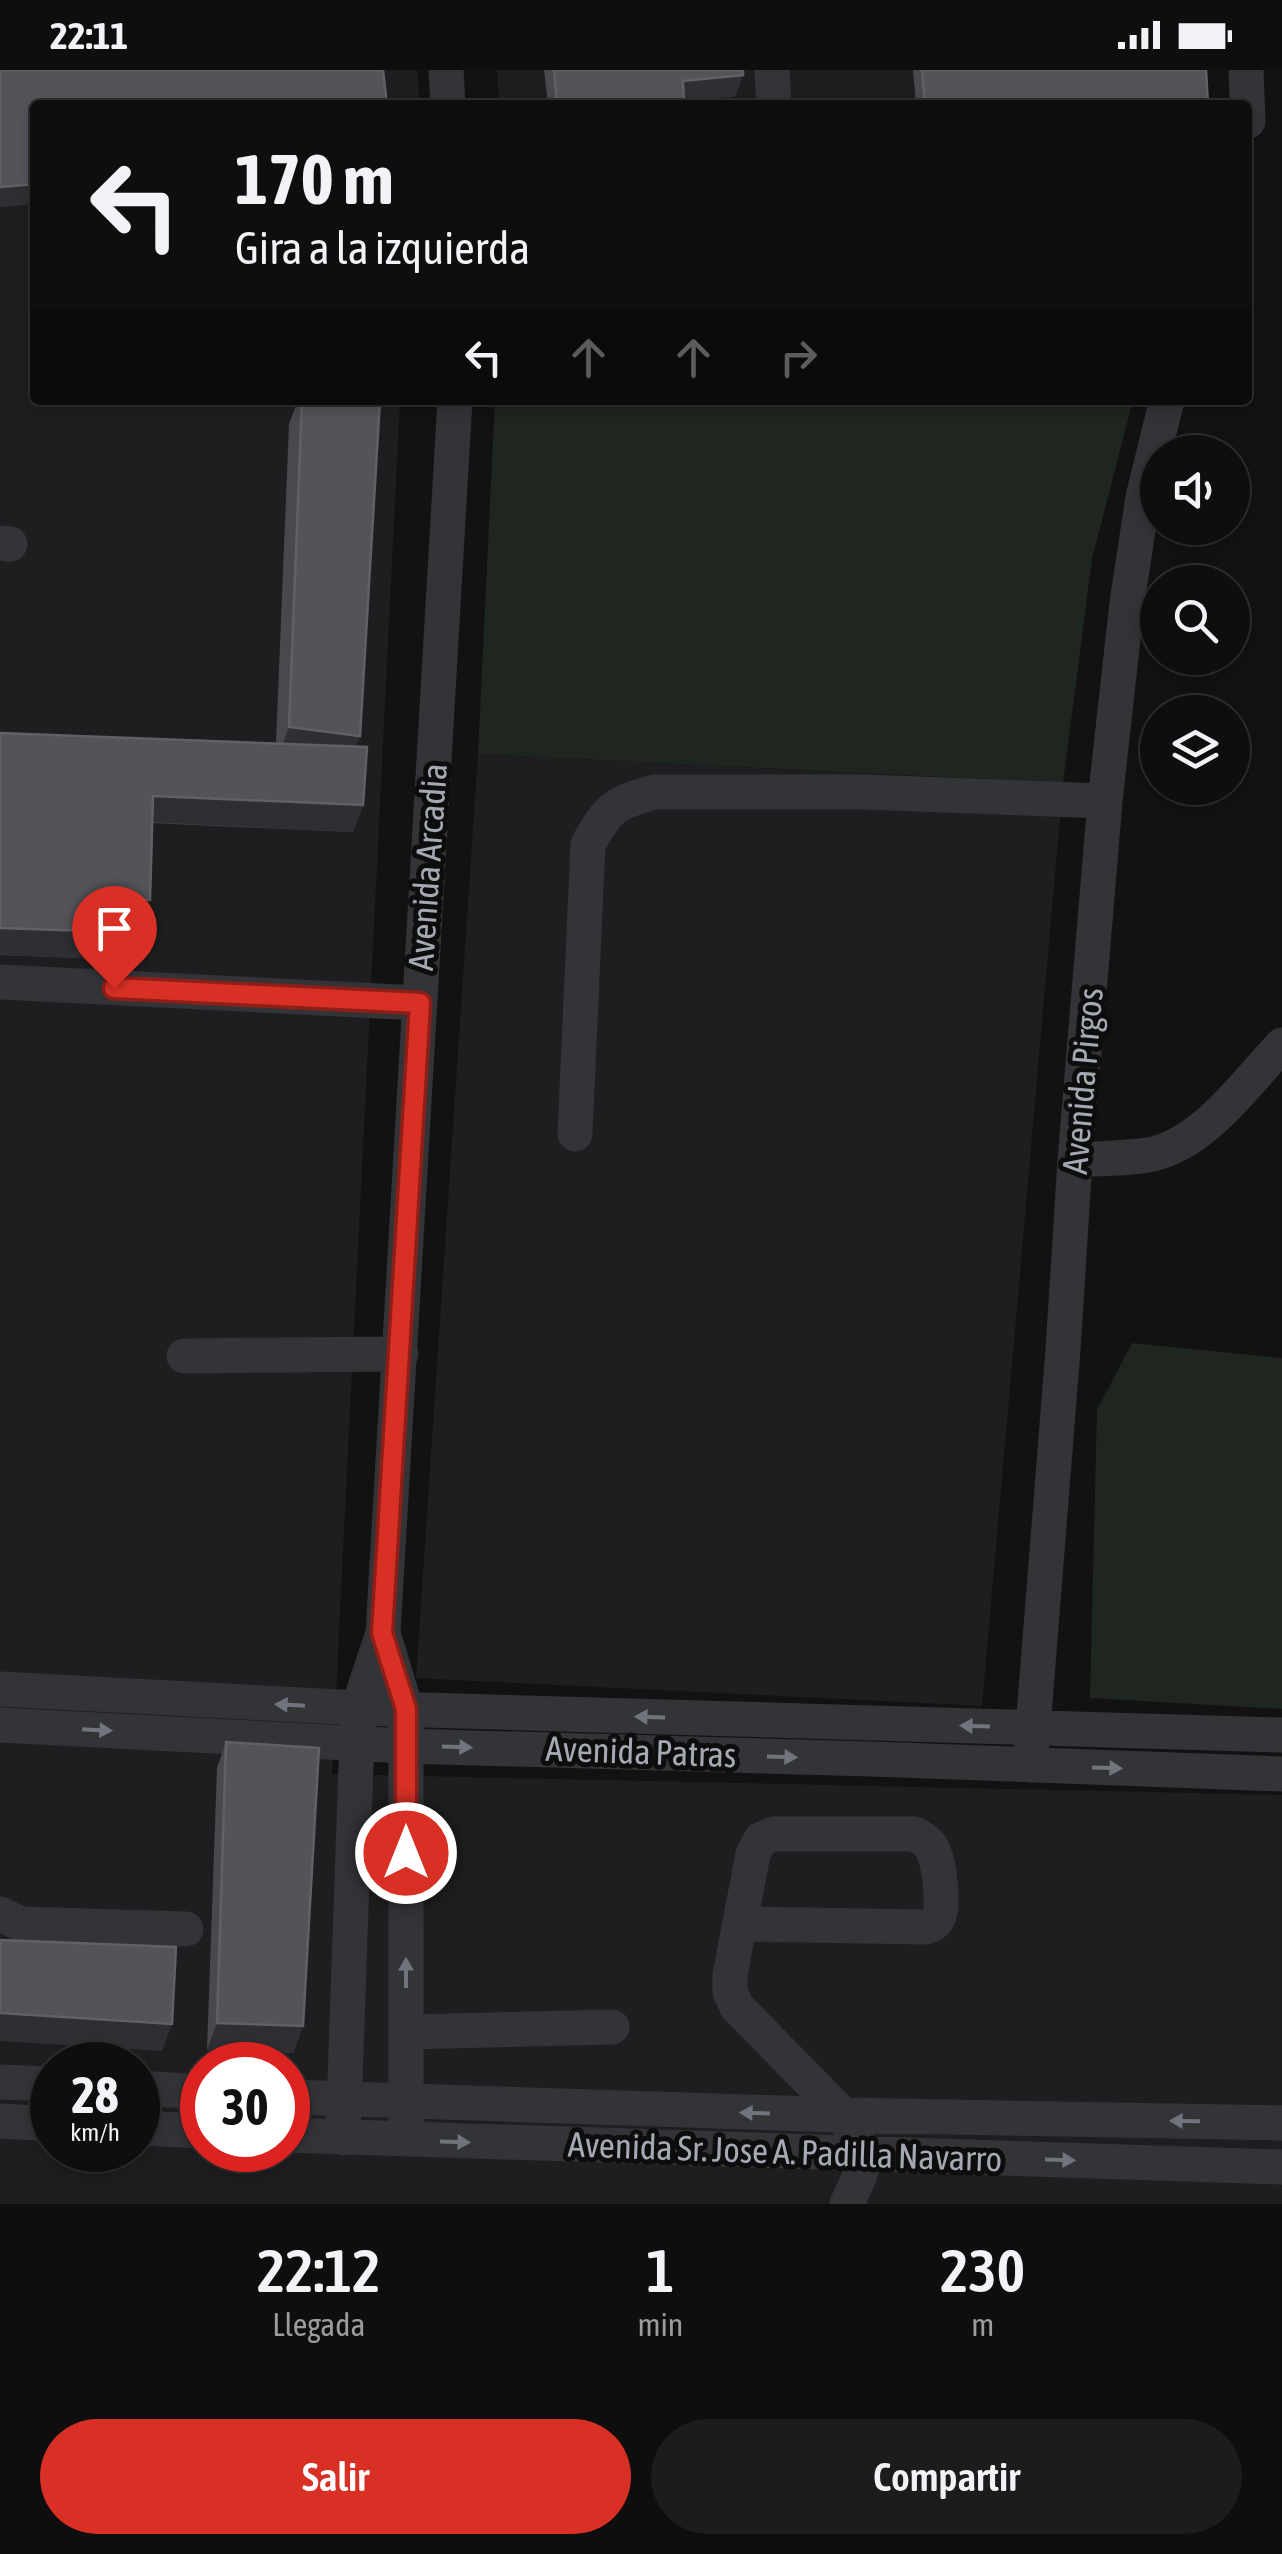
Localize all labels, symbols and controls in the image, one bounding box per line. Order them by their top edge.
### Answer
text: 22:11 [50,14,128,57]
text: 170 m [235,139,394,219]
icon: left [70,140,200,270]
text: Gira a la izquierda [235,222,530,274]
icon: left [456,330,511,385]
icon: ahead [561,330,616,385]
icon: ahead [666,330,721,385]
icon: right [771,330,826,385]
map controls [1140,435,1250,805]
button: sound [1140,435,1250,545]
button: search [1140,565,1250,675]
button: layers [1140,695,1250,805]
street label: Avenida Arcadia [400,762,454,972]
pin [72,886,157,989]
icon: arrive [87,901,142,956]
street label: Avenida Pirgos [1054,986,1110,1176]
one-way arrow [274,1697,305,1713]
one-way arrow [633,1709,665,1725]
one-way arrow [958,1718,990,1734]
one-way arrow [82,1722,114,1738]
street label: Avenida Patras [545,1728,737,1774]
one-way arrow [441,1740,473,1756]
one-way arrow [766,1749,798,1765]
one-way arrow [1091,1760,1123,1776]
position arrow [354,1801,458,1905]
one-way arrow [398,1956,414,1988]
speed limit sign: 30 [180,2042,310,2172]
text: 28 [71,2066,118,2124]
one-way arrow [738,2104,770,2120]
one-way arrow [1168,2113,1200,2129]
text: km/h [70,2118,120,2146]
street label: Avenida Sr. Jose A. Padilla Navarro [567,2123,1003,2179]
one-way arrow [439,2134,471,2150]
one-way arrow [1044,2153,1076,2169]
text: 22:12 [257,2236,380,2305]
text: 1 [646,2236,675,2305]
text: 230 [940,2236,1025,2305]
text: Llegada [272,2306,365,2343]
text: min [637,2306,683,2343]
text: m [971,2306,994,2343]
button: Salir [40,2419,631,2534]
button: Compartir [651,2419,1242,2534]

